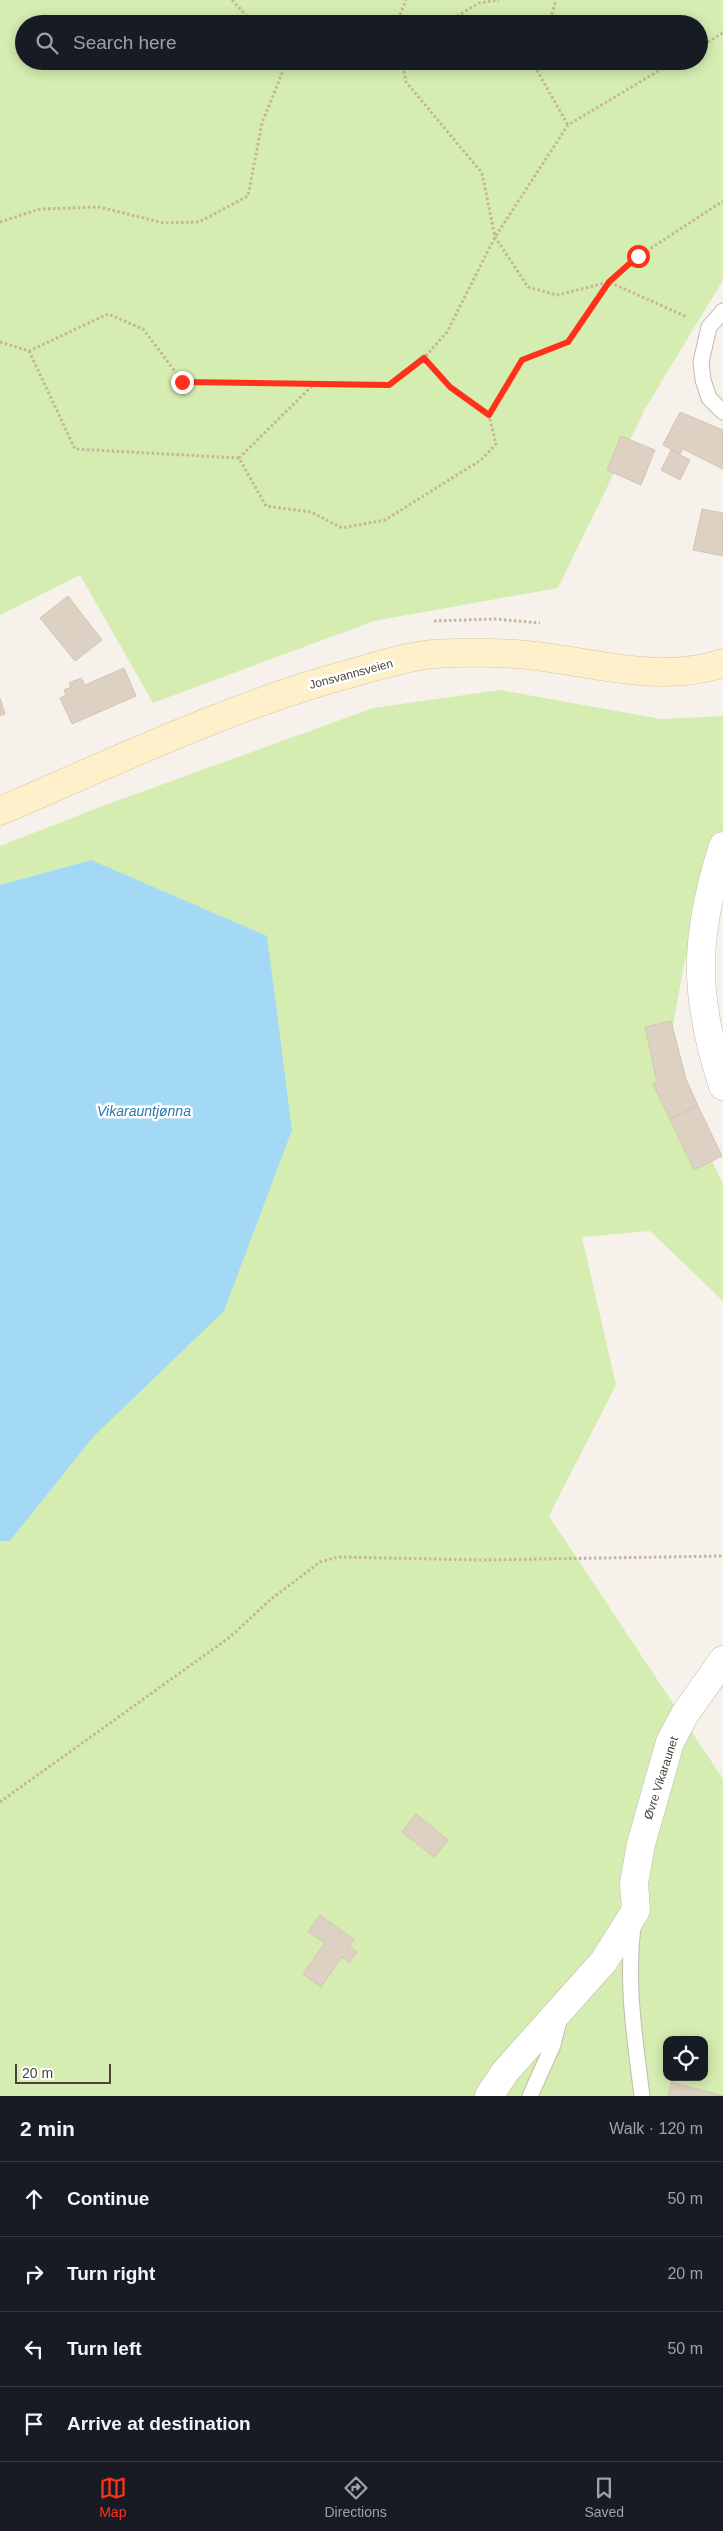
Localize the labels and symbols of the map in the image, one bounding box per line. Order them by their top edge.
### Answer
route start [627,245,650,268]
route end [171,371,194,394]
street label: Jonsvannsveien [308,656,394,692]
water label: Vikarauntjønna [97,1103,191,1119]
street label: Øvre Vikaraunet [641,1734,681,1821]
scale bar [15,2061,111,2084]

